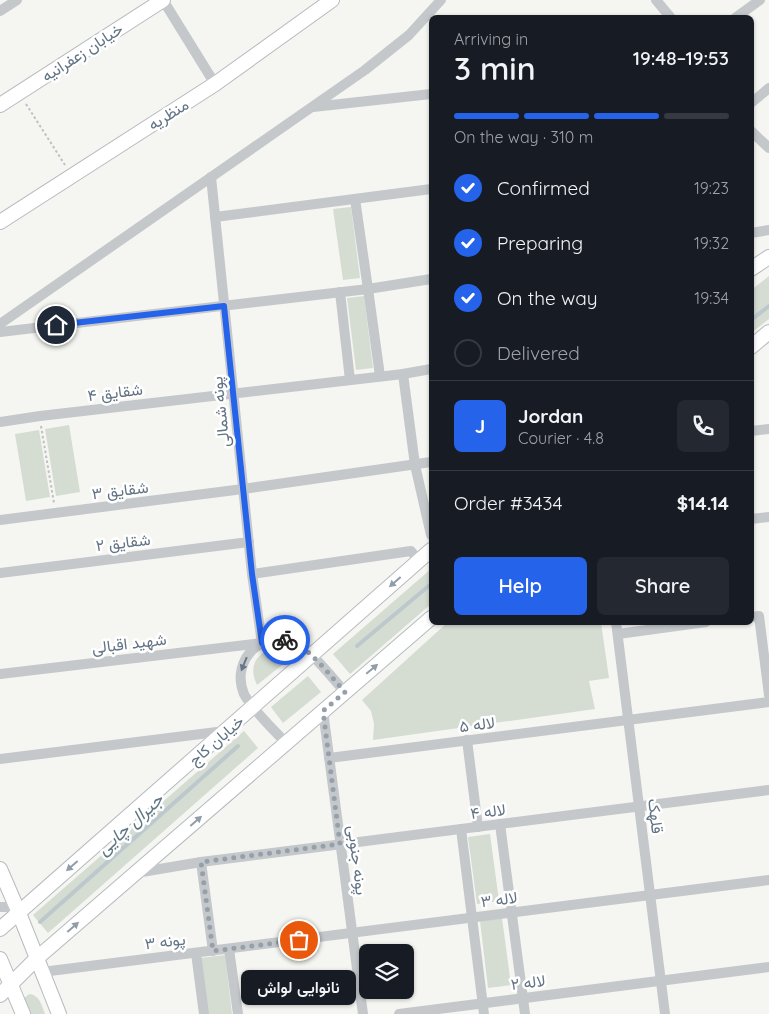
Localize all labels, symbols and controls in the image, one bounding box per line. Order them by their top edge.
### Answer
street label: خیابان زعفرانیه [38,18,127,87]
text: Arriving in [454,29,528,49]
text: 19:48–19:53 [633,46,729,70]
text: 3 min [454,48,536,88]
street label: منظریه [144,94,193,135]
text: On the way · 310 m [454,127,593,147]
icon: check [454,174,482,202]
text: Confirmed [497,176,590,200]
text: 19:23 [694,178,729,198]
icon: check [454,229,482,257]
text: Preparing [497,231,583,255]
text: 19:32 [694,233,729,253]
icon: check [454,284,482,312]
text: On the way [497,286,598,310]
text: 19:34 [694,288,729,308]
pin [35,304,77,346]
icon: home [42,311,70,339]
text: Delivered [497,341,580,365]
street label: پونه شمالی [206,375,236,448]
street label: شقایق ۴ [86,379,144,406]
button: phone [677,400,729,452]
text: Jordan [518,404,583,428]
text: J [475,414,485,438]
text: Courier · 4.8 [518,428,604,448]
street label: شقایق ۳ [90,477,150,504]
text: Order #3434 [454,491,563,515]
text: $14.14 [677,491,729,515]
street label: شقایق ۲ [95,529,152,556]
button: Help [454,557,587,615]
button: Share [597,557,729,615]
one-way arrow [389,576,401,588]
courier [260,615,310,665]
icon: bike [271,626,299,654]
street label: شهید اقبالی [91,629,168,658]
one-way arrow [240,657,248,672]
one-way arrow [366,664,378,675]
street label: خیابان کاج [184,710,249,771]
street label: لاله ۵ [458,712,496,736]
water label: جیرال چایی [91,787,169,860]
street label: قلهک [643,797,668,835]
street label: لاله ۴ [469,799,507,823]
one-way arrow [189,815,202,826]
street label: پونه جنوبی [342,824,372,896]
one-way arrow [66,860,78,871]
street label: لاله ۳ [479,887,519,911]
pin [278,919,320,961]
one-way arrow [67,921,79,933]
icon: bag [285,926,313,954]
street label: پونه ۳ [144,929,187,955]
map controls [359,944,414,999]
button: layers [359,944,414,999]
callout: نانوایی لواش [242,970,356,1005]
street label: لاله ۲ [510,970,546,994]
text: نانوایی لواش [257,977,340,997]

